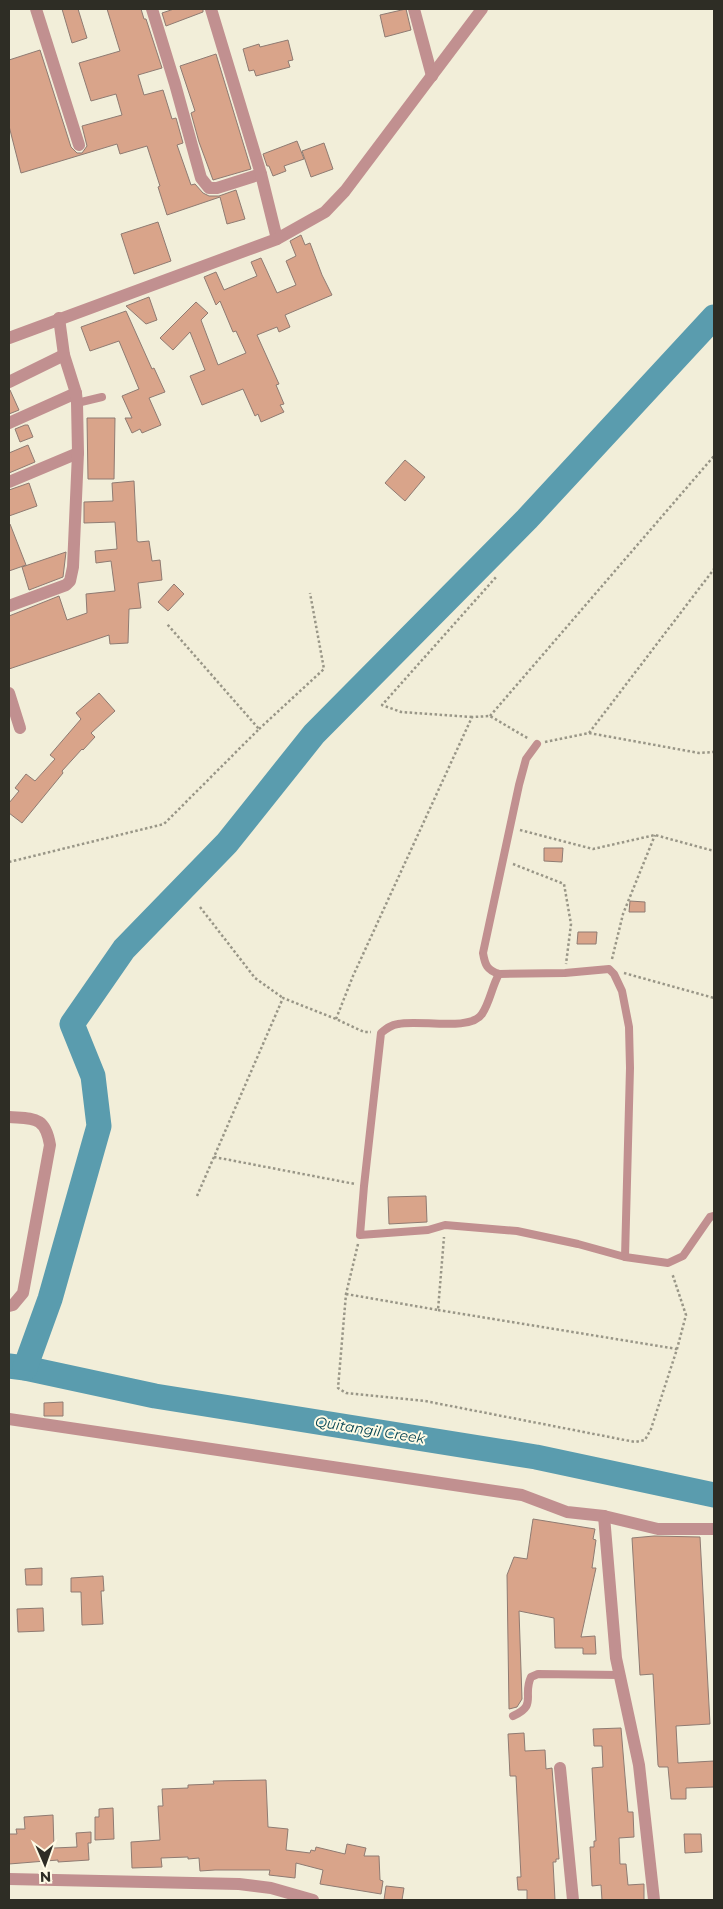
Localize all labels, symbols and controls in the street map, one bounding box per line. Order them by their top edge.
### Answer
water label: Quitangil Creek [314,1412,427,1448]
north arrow [20,1839,70,1889]
text: N [39,1868,51,1886]

